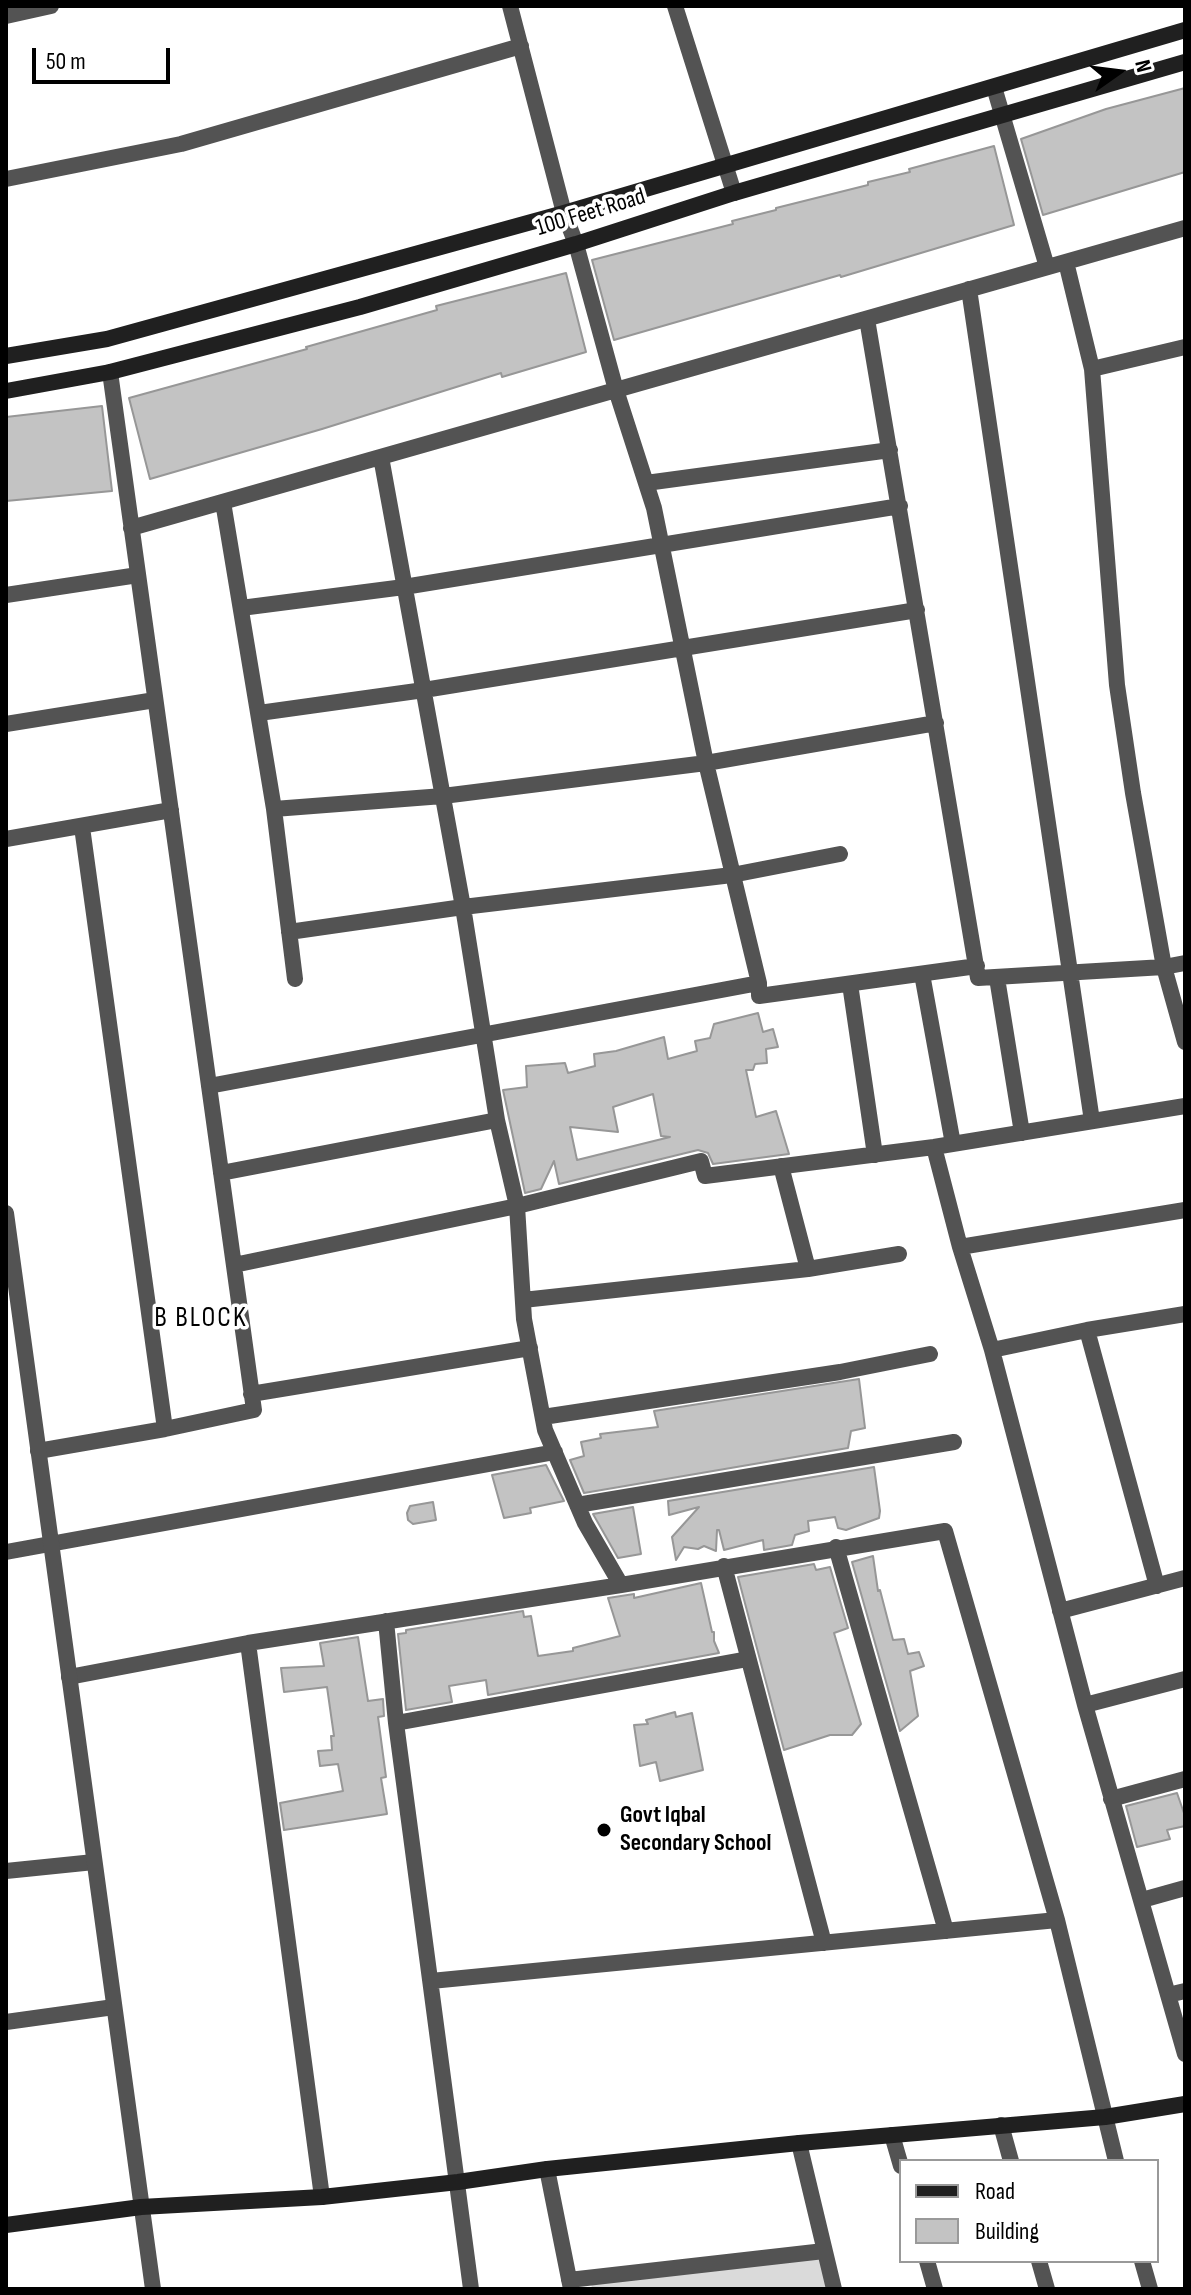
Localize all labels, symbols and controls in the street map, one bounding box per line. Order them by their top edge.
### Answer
scale bar [36,32,174,82]
north arrow [1079,32,1159,112]
text: 50 m [46,47,86,76]
text: N [1128,57,1157,75]
street label: 100 Feet Road [533,183,649,243]
district label: B BLOCK [154,1302,248,1336]
place label: Govt Iqbal Secondary School [620,1802,771,1858]
marker: Govt Iqbal Secondary School [595,1821,613,1839]
legend [899,2159,1159,2263]
text: Road [975,2177,1015,2206]
text: Building [975,2217,1039,2246]

